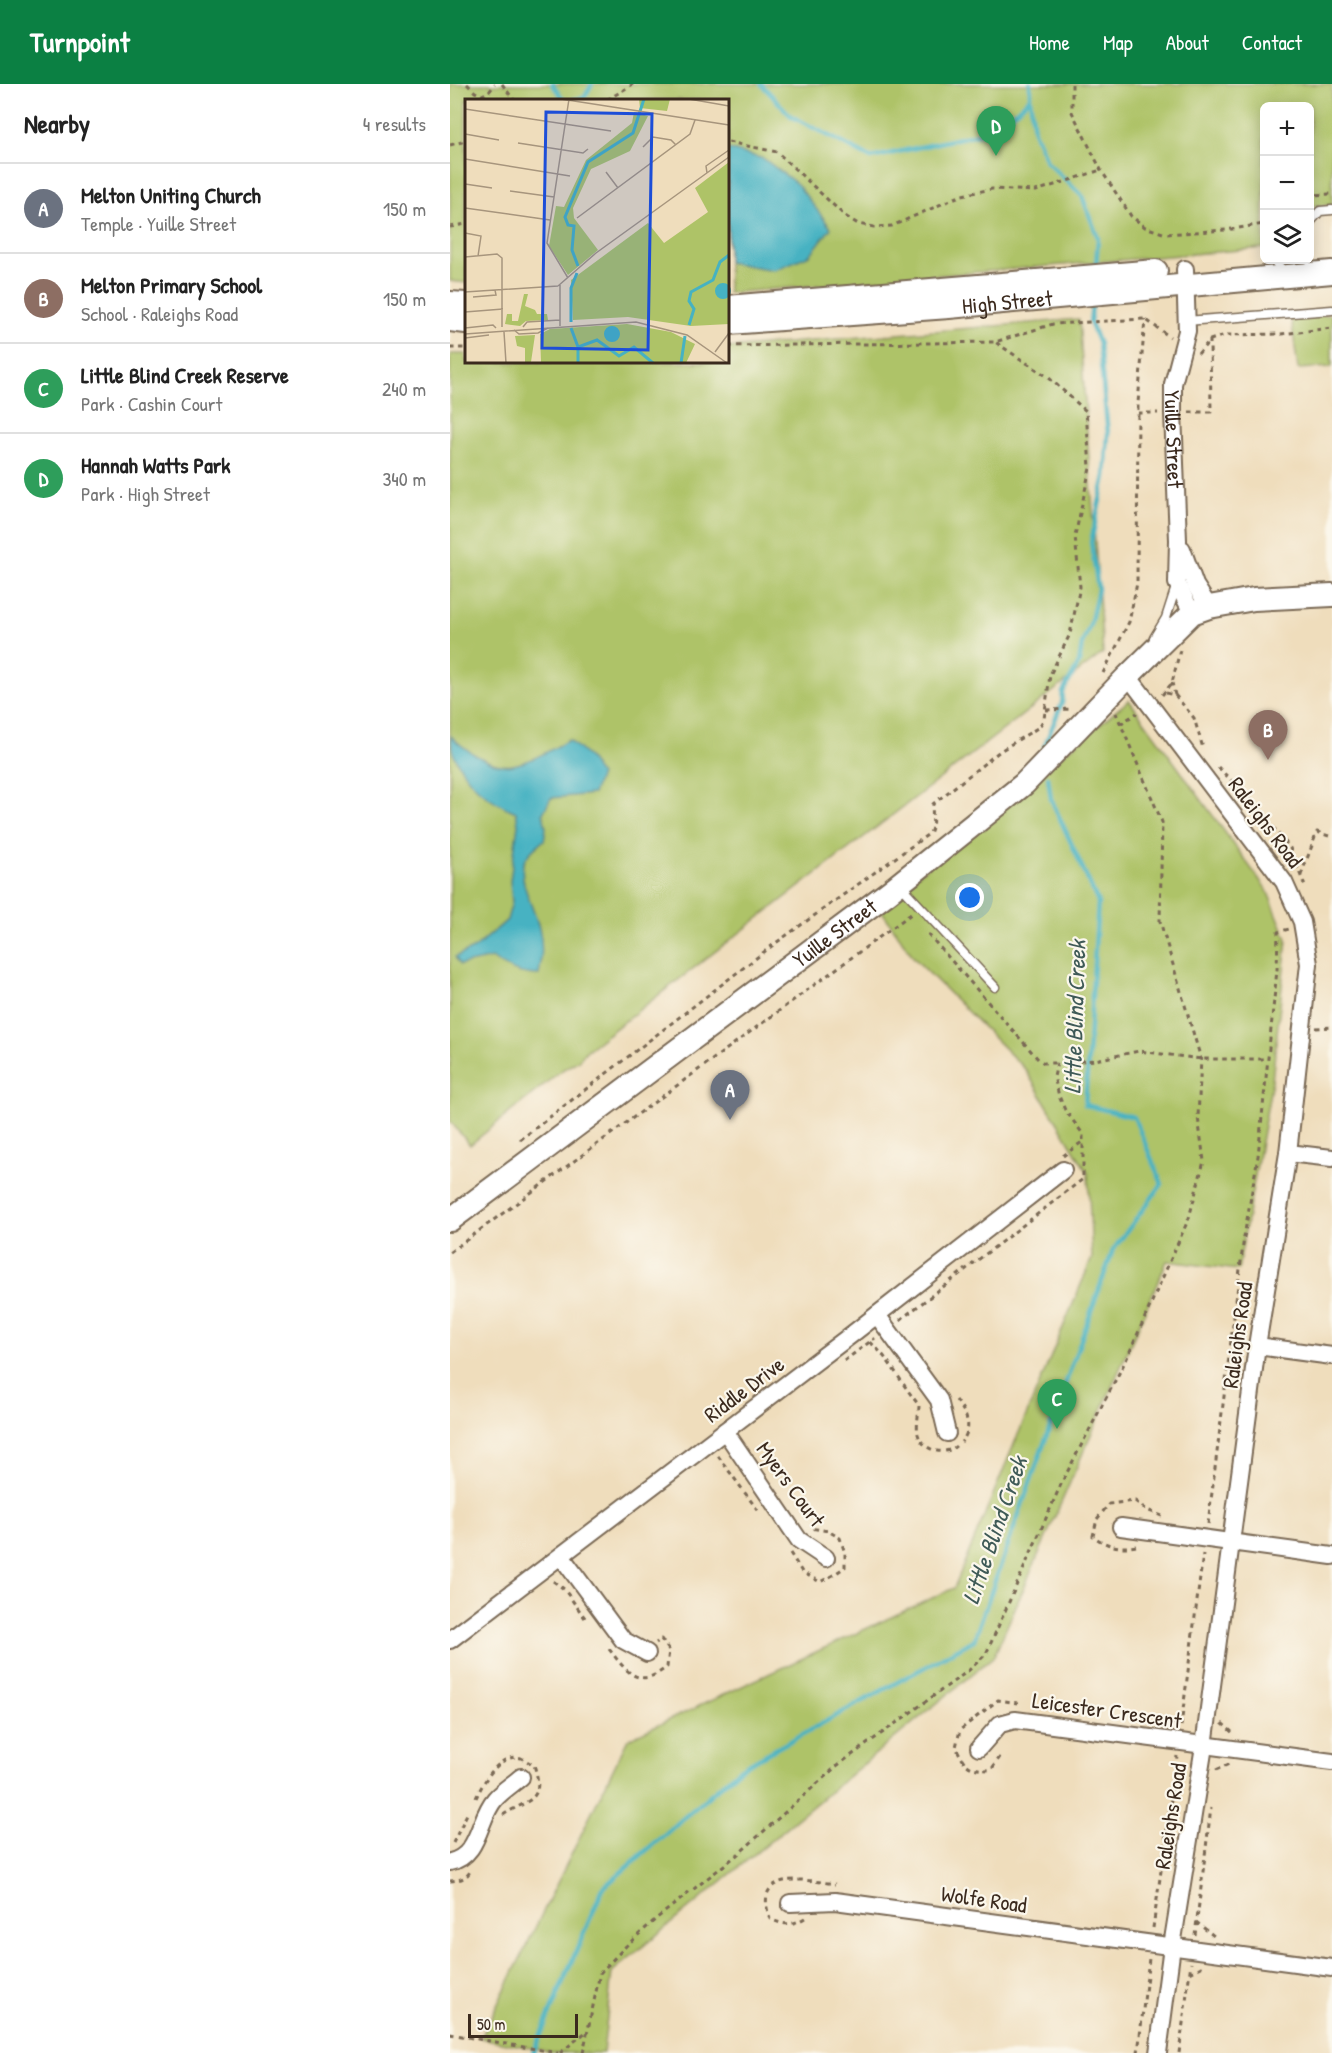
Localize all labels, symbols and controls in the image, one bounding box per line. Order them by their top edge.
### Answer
text: Turnpoint [30,23,130,61]
text: Home [1029,28,1070,57]
text: Map [1103,28,1133,57]
text: About [1166,28,1209,57]
text: Contact [1242,28,1302,57]
inset map [465,99,729,363]
map controls [1260,102,1314,264]
button: + [1260,102,1314,156]
text: Nearby [24,106,90,141]
pin: D [976,106,1016,156]
text: 4 results [363,110,426,137]
button: − [1260,156,1314,210]
text: Melton Uniting Church [81,180,261,210]
text: A [39,195,48,222]
text: 150 m [383,195,426,222]
text: Temple · Yuille Street [81,210,236,237]
button: layers [1260,210,1314,264]
text: Melton Primary School [81,270,262,300]
street label: High Street [961,283,1054,321]
text: B [38,285,49,312]
text: 150 m [383,285,426,312]
text: School · Raleighs Road [81,300,238,327]
text: Little Blind Creek Reserve [81,360,289,390]
text: C [38,375,49,402]
text: 240 m [382,375,426,402]
text: Park · Cashin Court [81,390,222,417]
street label: Yuille Street [1158,390,1191,489]
text: Hannah Watts Park [81,450,230,480]
text: D [39,465,48,492]
text: 340 m [382,465,426,492]
text: Park · High Street [81,480,210,507]
pin: B [1248,710,1288,760]
street label: Raleighs Road [1222,770,1310,874]
your location [955,883,984,912]
street label: Yuille Street [786,891,883,974]
water label: Little Blind Creek [1055,938,1093,1094]
pin: A [710,1070,750,1120]
street label: Raleighs Road [1215,1280,1259,1390]
street label: Riddle Drive [698,1349,790,1429]
pin: C [1038,1380,1076,1429]
street label: Myers Court [750,1435,832,1533]
water label: Little Blind Creek [954,1450,1035,1608]
street label: Leicester Crescent [1031,1685,1184,1735]
street label: Raleighs Road [1147,1761,1193,1871]
street label: Wolfe Road [939,1878,1029,1920]
scale bar [468,2011,578,2038]
text: 50 m [477,2013,506,2035]

